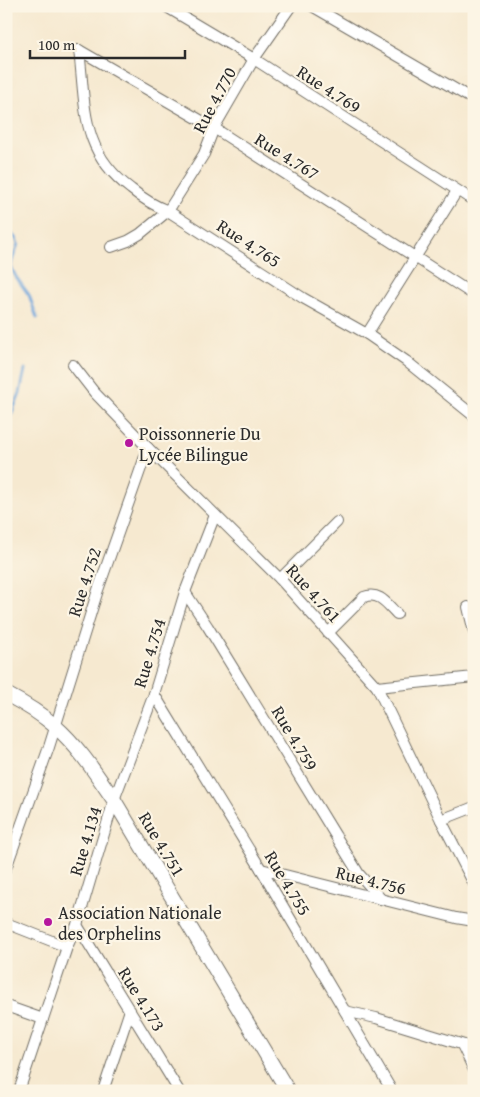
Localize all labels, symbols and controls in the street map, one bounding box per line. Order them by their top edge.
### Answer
scale bar [30,28,185,60]
text: 100 m [38,34,76,55]
street label: Rue 4.769 [292,58,366,120]
street label: Rue 4.770 [185,62,243,138]
street label: Rue 4.767 [250,126,324,186]
street label: Rue 4.765 [212,212,286,274]
place label: Poissonnerie Du Lycée Bilingue [139,420,261,468]
marker: Poissonnerie Du Lycée Bilingue [123,437,135,449]
street label: Rue 4.752 [60,544,108,620]
street label: Rue 4.761 [280,557,348,629]
street label: Rue 4.754 [126,615,172,691]
street label: Rue 4.759 [265,700,325,776]
street label: Rue 4.134 [62,803,108,879]
street label: Rue 4.751 [132,806,192,882]
street label: Rue 4.755 [258,845,318,921]
street label: Rue 4.756 [333,858,409,902]
place label: Association Nationale des Orphelins [58,899,222,947]
marker: Association Nationale des Orphelins [42,916,54,928]
street label: Rue 4.173 [112,962,172,1036]

